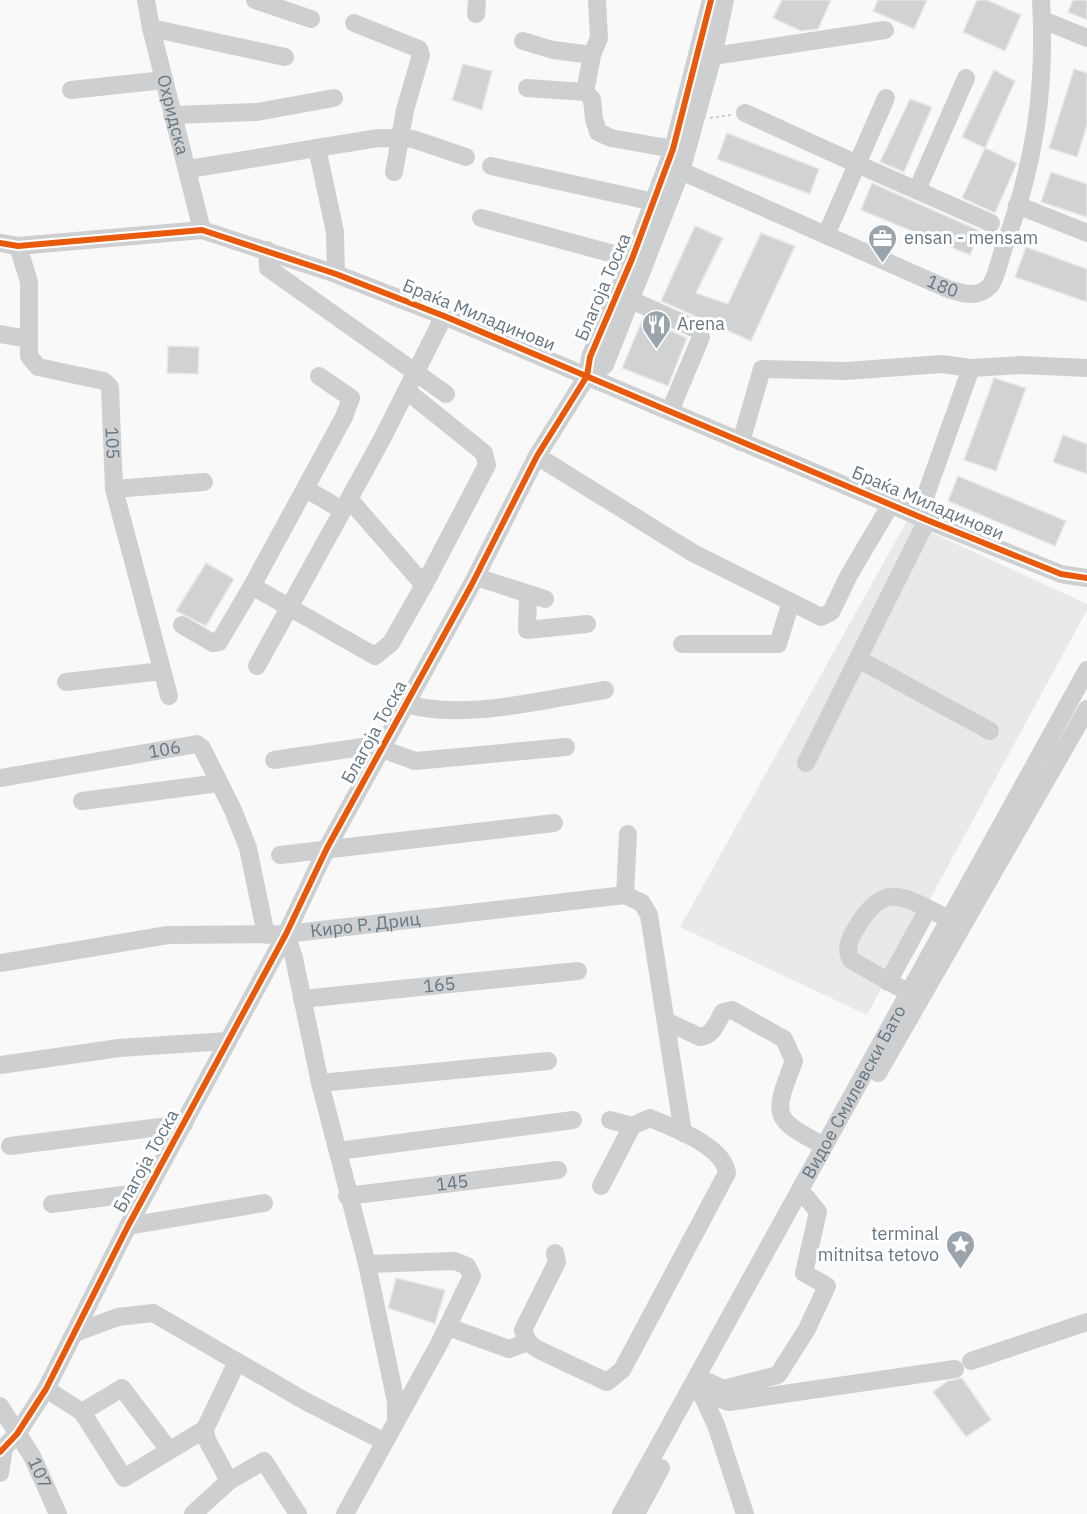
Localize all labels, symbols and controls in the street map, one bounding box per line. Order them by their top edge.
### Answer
street label: Охридска [152,72,195,158]
office icon: ensan - mensam [867,222,899,264]
place label: ensan - mensam [904,226,1038,249]
street label: Благоја Тоска [570,229,636,344]
street label: 180 [923,269,961,302]
street label: Браќа Миладинови [399,273,559,356]
restaurant icon: Arena [640,308,672,350]
place label: Arena [677,312,725,335]
street label: 105 [101,426,125,460]
street label: Браќа Миладинови [849,460,1008,545]
street label: Благоја Тоска [336,676,412,788]
street label: 106 [147,735,182,763]
street label: Киро Р. Дриц [309,907,421,942]
street label: 165 [422,971,457,998]
street label: Видое Смилевски Бато [796,1001,911,1183]
street label: Благоја Тоска [108,1105,184,1217]
street label: 145 [435,1169,470,1196]
place label: terminal mitnitsa tetovo [818,1222,939,1266]
place icon: terminal mitnitsa tetovo [944,1228,976,1270]
street label: 107 [23,1453,57,1492]

